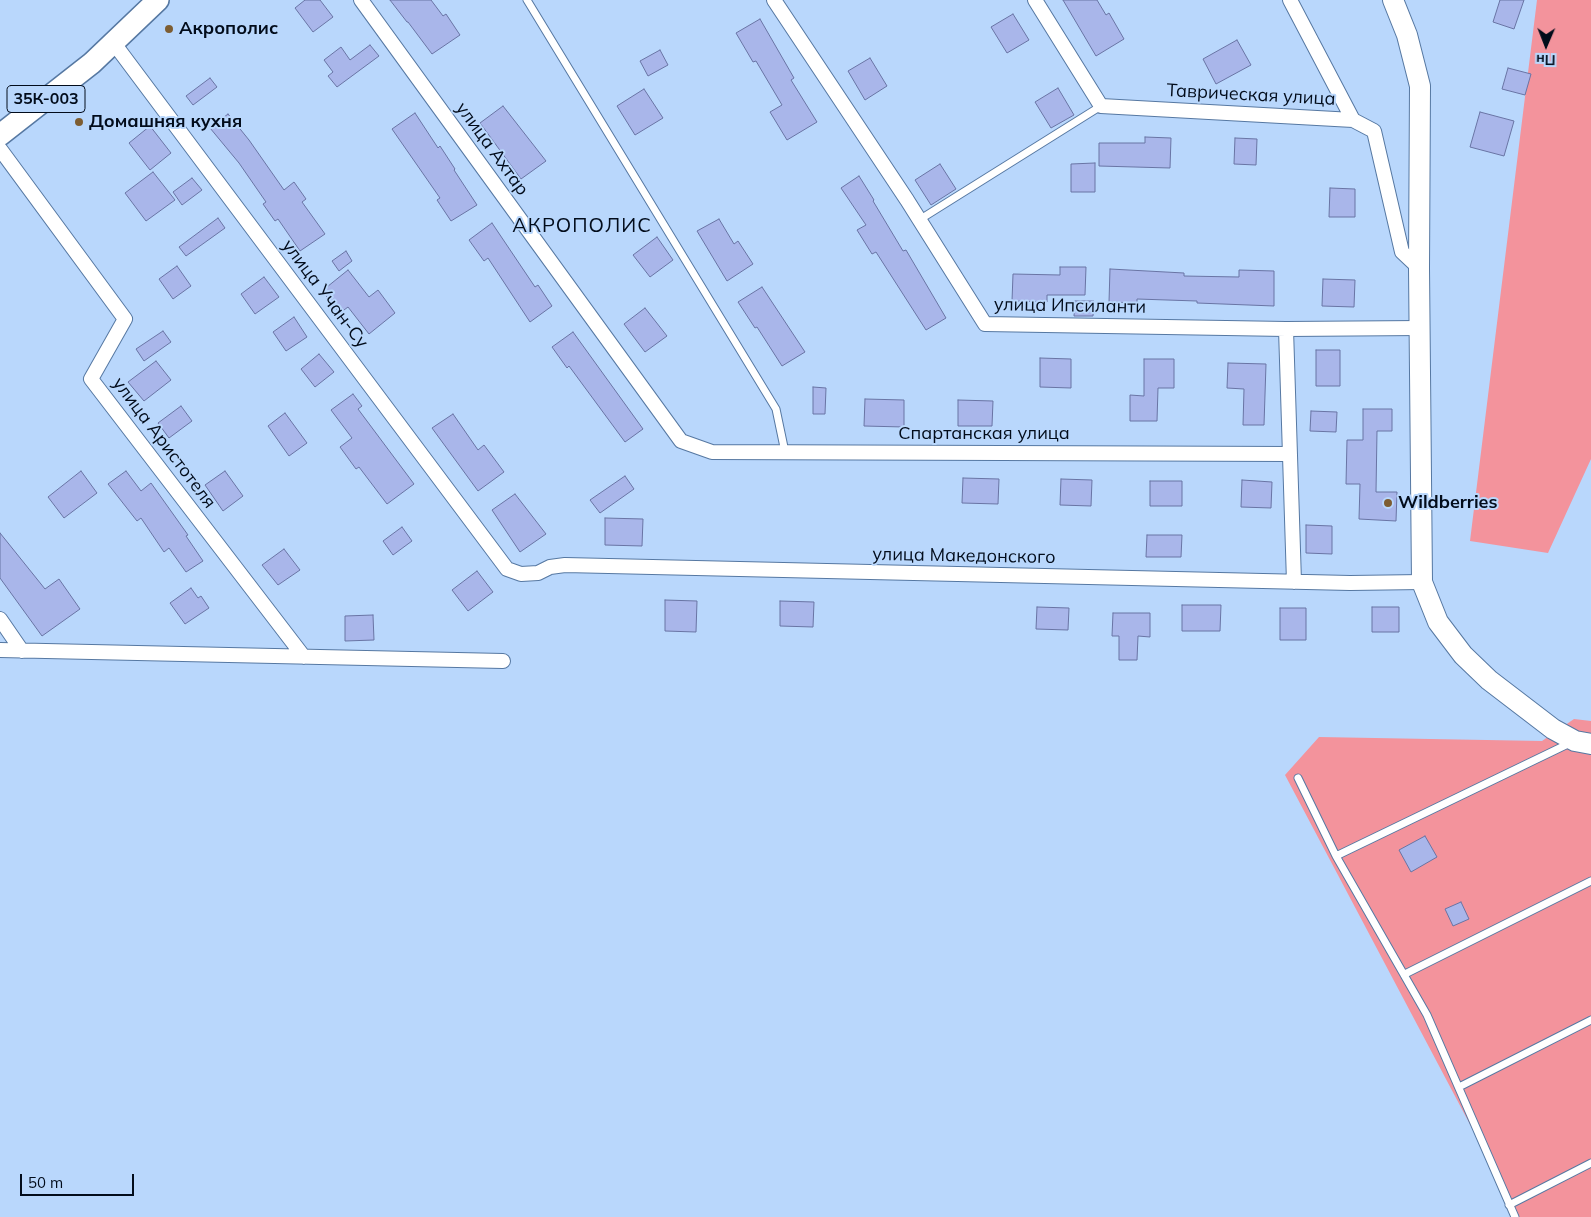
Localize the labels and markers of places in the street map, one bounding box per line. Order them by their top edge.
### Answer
place label: Акрополис [179,18,278,40]
marker: Акрополис [163,23,175,35]
place label: Домашняя кухня [89,111,242,133]
marker: Домашняя кухня [73,116,85,128]
place label: Wildberries [1398,492,1497,514]
marker: Wildberries [1382,497,1394,509]

